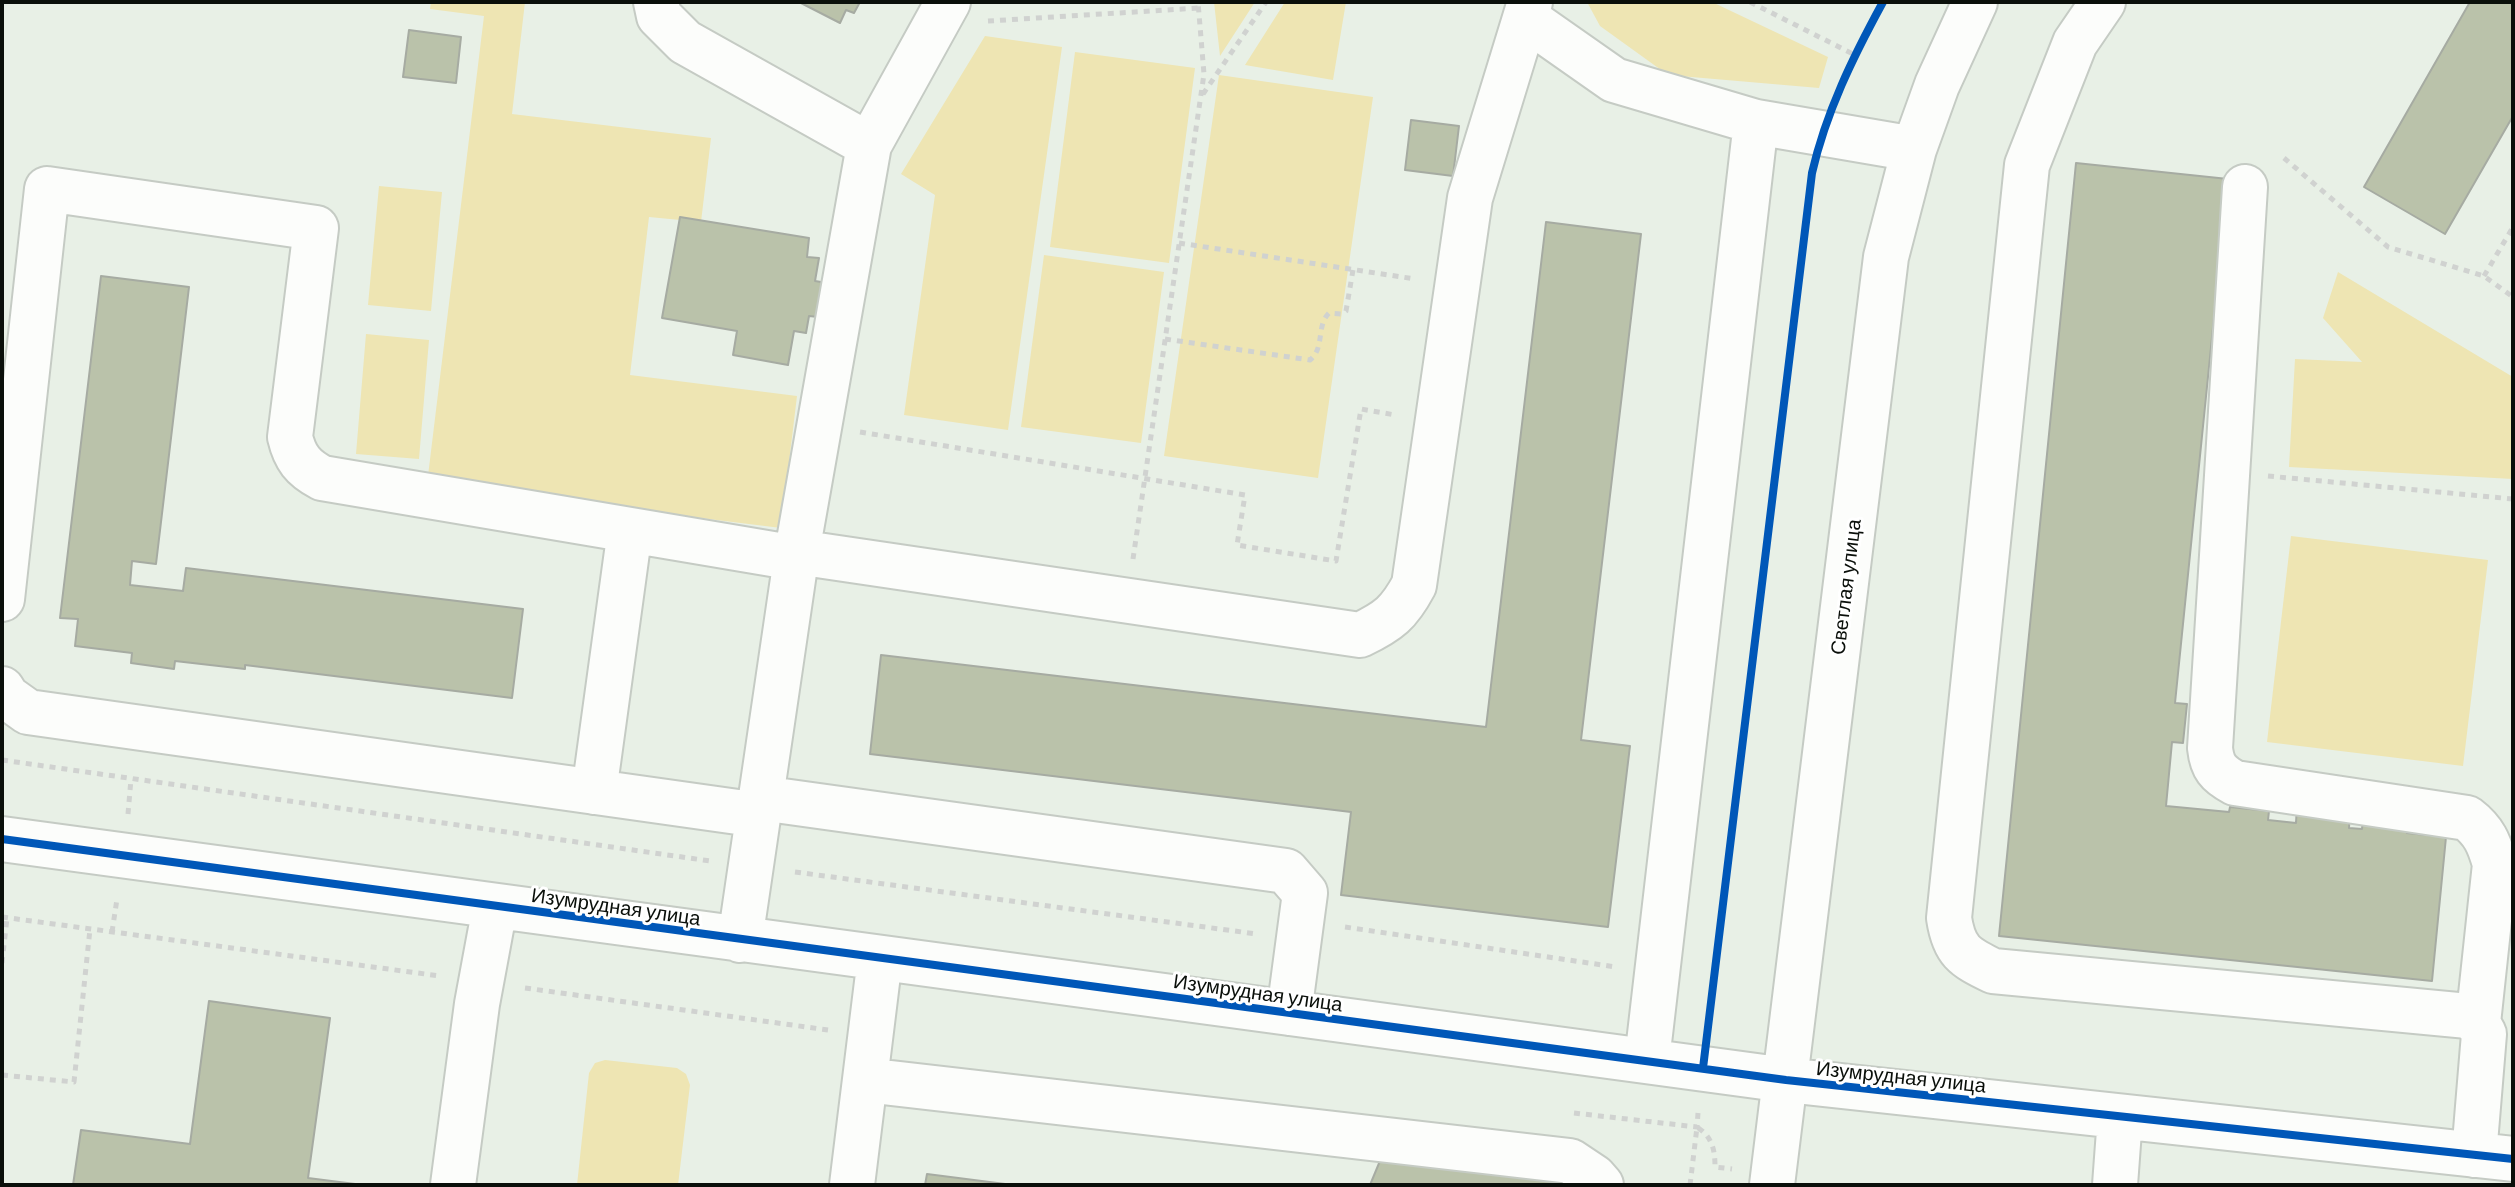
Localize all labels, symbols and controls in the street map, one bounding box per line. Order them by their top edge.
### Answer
street label: Светлая улица [1826,518,1866,656]
street label: Изумрудная улица [530,883,702,931]
street label: Изумрудная улица [1172,969,1344,1017]
street label: Изумрудная улица [1815,1056,1987,1098]

